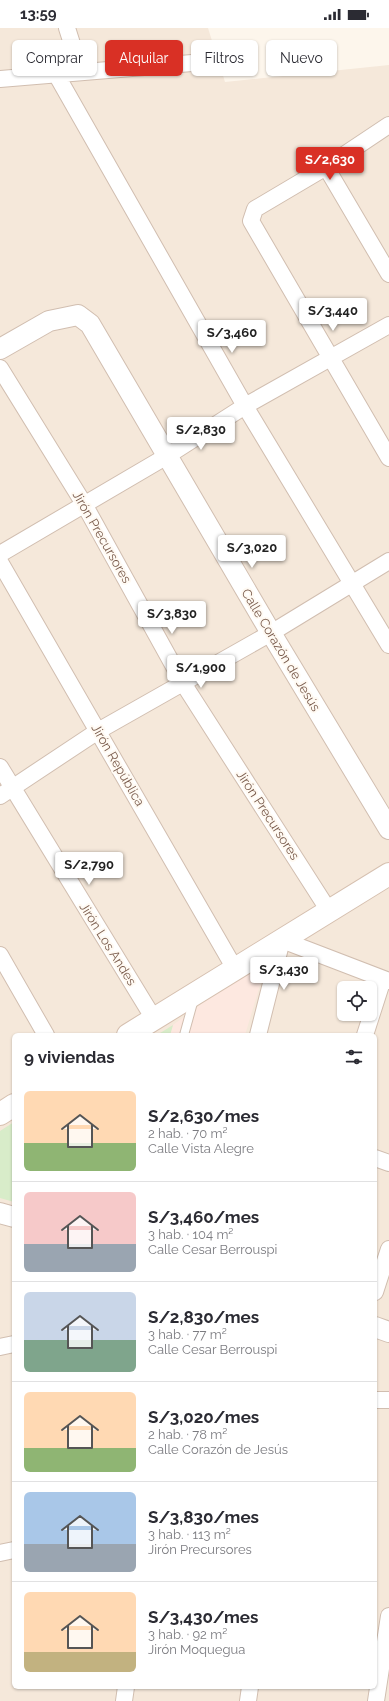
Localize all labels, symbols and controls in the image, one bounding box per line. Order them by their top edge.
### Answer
text: 13:59 [20,5,57,23]
chip: Comprar [12,40,97,76]
chip: Alquilar [105,40,183,76]
chip: Filtros [191,40,258,76]
chip: Nuevo [266,40,337,76]
pin: S/2,630 [293,147,367,181]
text: S/2,630 [305,152,355,167]
pin: S/3,440 [296,298,370,332]
text: S/3,440 [308,303,358,318]
pin: S/3,460 [195,320,269,354]
text: S/3,460 [207,325,257,340]
pin: S/2,830 [164,417,238,451]
text: S/2,830 [176,422,226,437]
street label: Jirón Precursores [70,488,134,586]
pin: S/3,020 [215,535,289,569]
text: S/3,020 [227,540,277,555]
street label: Calle Corazón de Jesús [239,586,323,714]
pin: S/3,830 [135,601,209,635]
text: S/3,830 [147,606,197,621]
pin: S/1,900 [164,655,238,689]
text: S/1,900 [176,660,226,675]
street label: Jirón República [88,721,148,809]
street label: Jirón Precursores [233,767,303,863]
pin: S/2,790 [52,852,126,886]
text: S/2,790 [64,857,114,872]
street label: Jirón Los Andes [77,900,139,988]
pin: S/3,430 [247,957,321,991]
text: S/3,430 [259,962,309,977]
map controls [337,981,377,1021]
button: locate [337,981,377,1021]
icon: filters [343,1046,365,1068]
text: 9 viviendas [24,1047,115,1067]
text: S/2,630/mes [148,1106,259,1126]
icon: home [56,1107,104,1155]
text: 2 hab. · 70 m² [148,1126,227,1141]
text: Calle Vista Alegre [148,1141,254,1156]
text: S/3,460/mes [148,1207,259,1227]
icon: home [56,1208,104,1256]
text: 3 hab. · 104 m² [148,1227,233,1242]
text: Calle Cesar Berrouspi [148,1242,277,1257]
text: S/2,830/mes [148,1307,259,1327]
icon: home [56,1308,104,1356]
text: 3 hab. · 77 m² [148,1327,227,1342]
text: Calle Cesar Berrouspi [148,1342,277,1357]
text: S/3,020/mes [148,1407,259,1427]
icon: home [56,1408,104,1456]
text: 2 hab. · 78 m² [148,1427,227,1442]
text: Calle Corazón de Jesús [148,1442,288,1457]
text: S/3,830/mes [148,1507,259,1527]
icon: home [56,1508,104,1556]
text: 3 hab. · 113 m² [148,1527,231,1542]
text: Jirón Precursores [148,1542,252,1557]
text: S/3,430/mes [148,1607,258,1627]
icon: home [56,1608,104,1656]
text: 3 hab. · 92 m² [148,1627,227,1642]
text: Jirón Moquegua [148,1642,245,1657]

